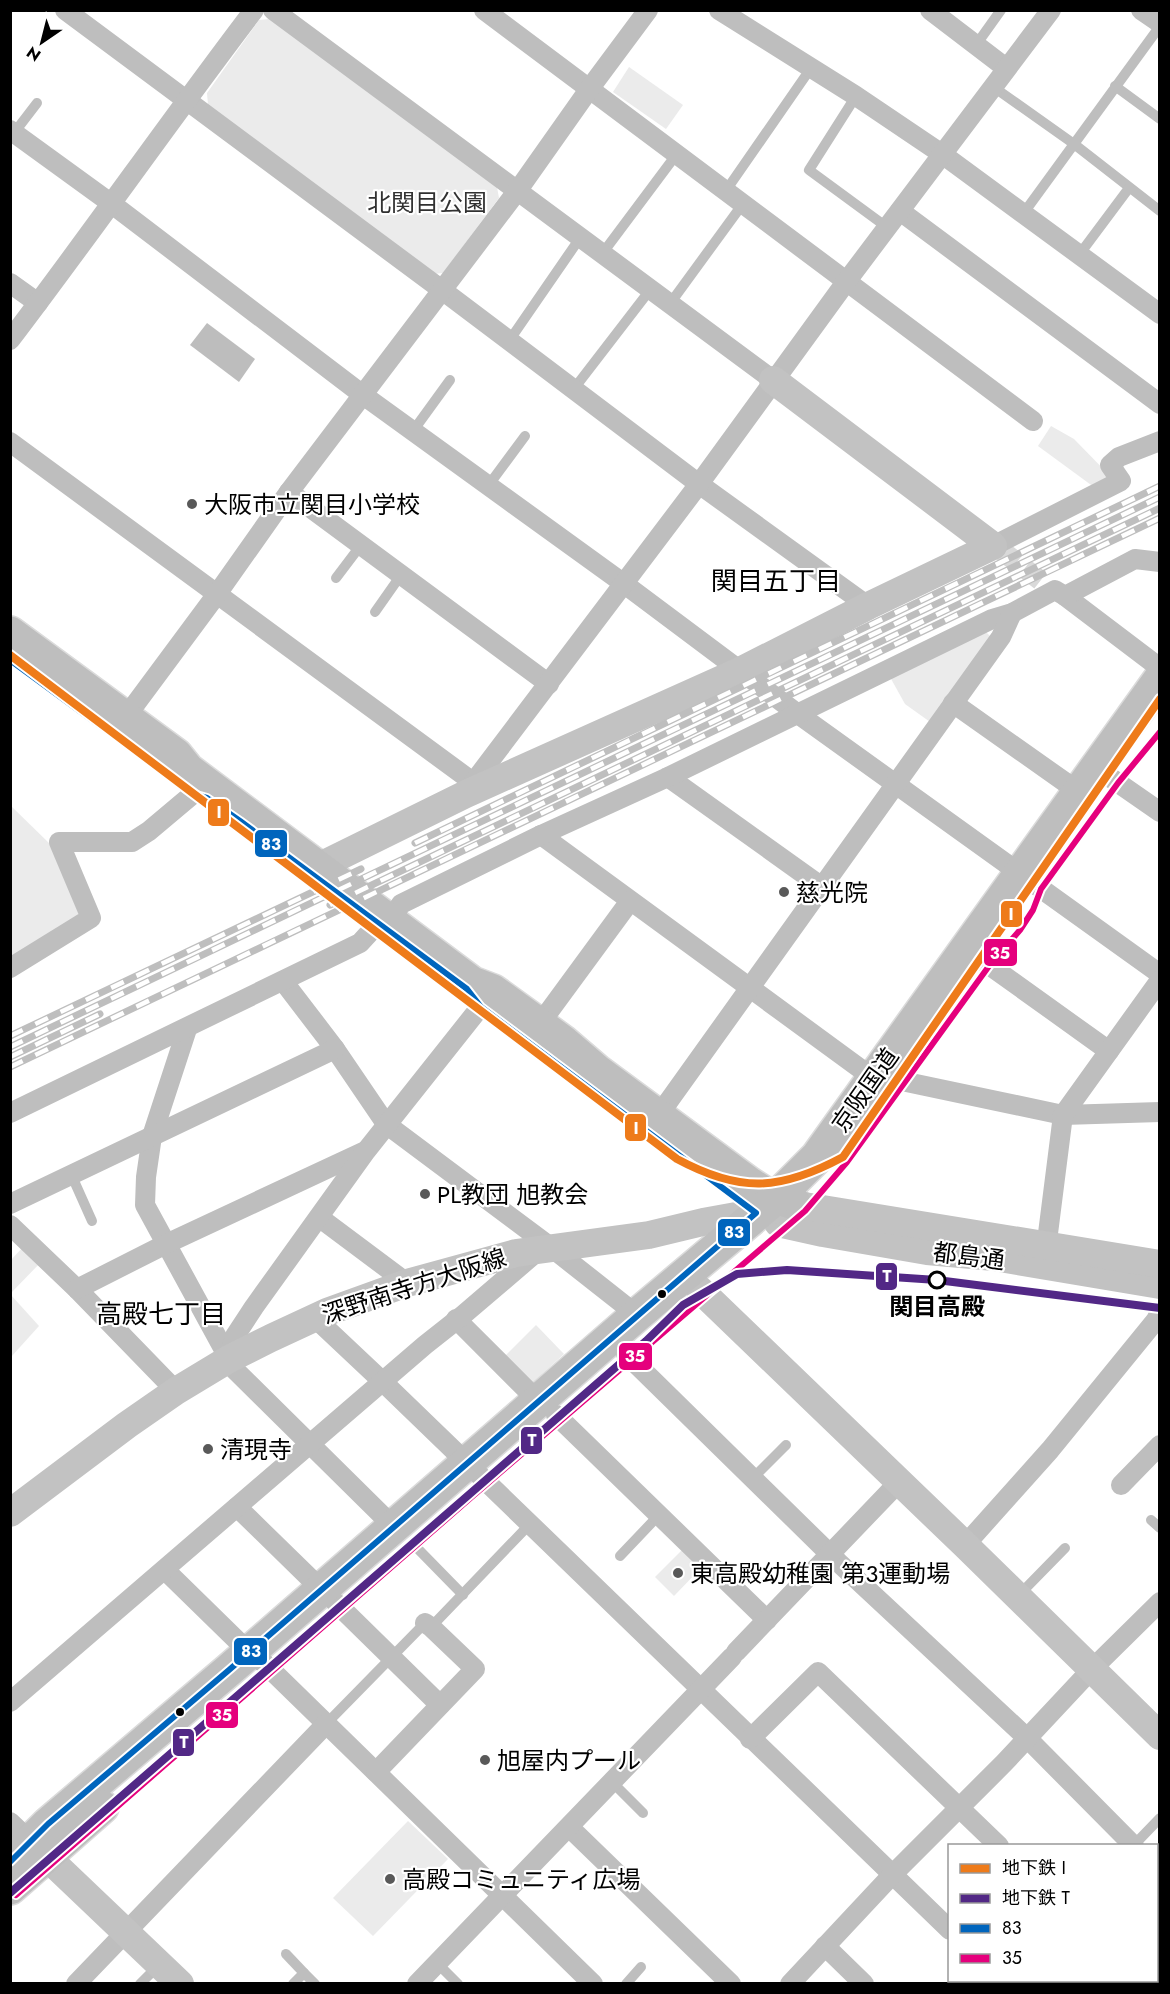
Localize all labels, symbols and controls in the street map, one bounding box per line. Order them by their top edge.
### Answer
north arrow [12,12,72,72]
text: N [22,41,45,67]
park label: 北関目公園 [367,185,487,220]
place label: 大阪市立関目小学校 [204,487,420,522]
marker: 大阪市立関目小学校 [185,497,199,511]
district label: 関目五丁目 [711,562,841,600]
line badge: I [207,798,230,827]
text: I [216,801,222,824]
line badge: 83 [254,829,288,858]
text: 83 [261,833,281,856]
place label: 慈光院 [796,875,868,910]
marker: 慈光院 [777,885,791,899]
line badge: I [1000,900,1023,928]
text: I [1008,903,1014,926]
line badge: 35 [983,938,1018,967]
text: 35 [990,942,1010,965]
street label: 京阪国道 [823,1041,907,1139]
line badge: I [624,1113,647,1142]
text: I [633,1117,639,1140]
place label: PL教団 旭教会 [437,1177,588,1212]
marker: PL教団 旭教会 [418,1187,432,1201]
line badge: 83 [717,1218,751,1247]
text: 83 [724,1221,744,1244]
street label: 都島通 [931,1234,1007,1278]
street label: 深野南寺方大阪線 [317,1240,511,1332]
line badge: T [875,1262,898,1291]
text: T [883,1265,892,1288]
marker: 関目高殿 [928,1271,946,1289]
unlabelled marker [656,1288,668,1300]
place label: 関目高殿 [889,1289,985,1324]
district label: 高殿七丁目 [96,1295,226,1333]
line badge: 35 [618,1342,653,1371]
text: 35 [625,1345,645,1368]
line badge: T [520,1426,543,1455]
text: T [528,1429,537,1452]
place label: 清現寺 [220,1432,292,1467]
marker: 清現寺 [201,1442,215,1456]
place label: 東高殿幼稚園 第3運動場 [690,1556,950,1591]
marker: 東高殿幼稚園 第3運動場 [671,1566,685,1580]
line badge: 83 [233,1637,268,1666]
text: 83 [241,1640,261,1663]
line badge: 35 [205,1701,239,1729]
text: 35 [212,1704,232,1727]
unlabelled marker [174,1706,186,1718]
line badge: T [172,1728,195,1757]
text: T [180,1731,189,1754]
place label: 旭屋内プール [497,1743,641,1778]
marker: 旭屋内プール [478,1753,492,1767]
legend [948,1844,1158,1982]
text: 地下鉄 I [1002,1855,1066,1881]
place label: 高殿コミュニティ広場 [402,1862,641,1897]
marker: 高殿コミュニティ広場 [383,1872,397,1886]
text: 地下鉄 T [1002,1885,1070,1911]
text: 83 [1002,1915,1022,1941]
text: 35 [1002,1945,1022,1971]

